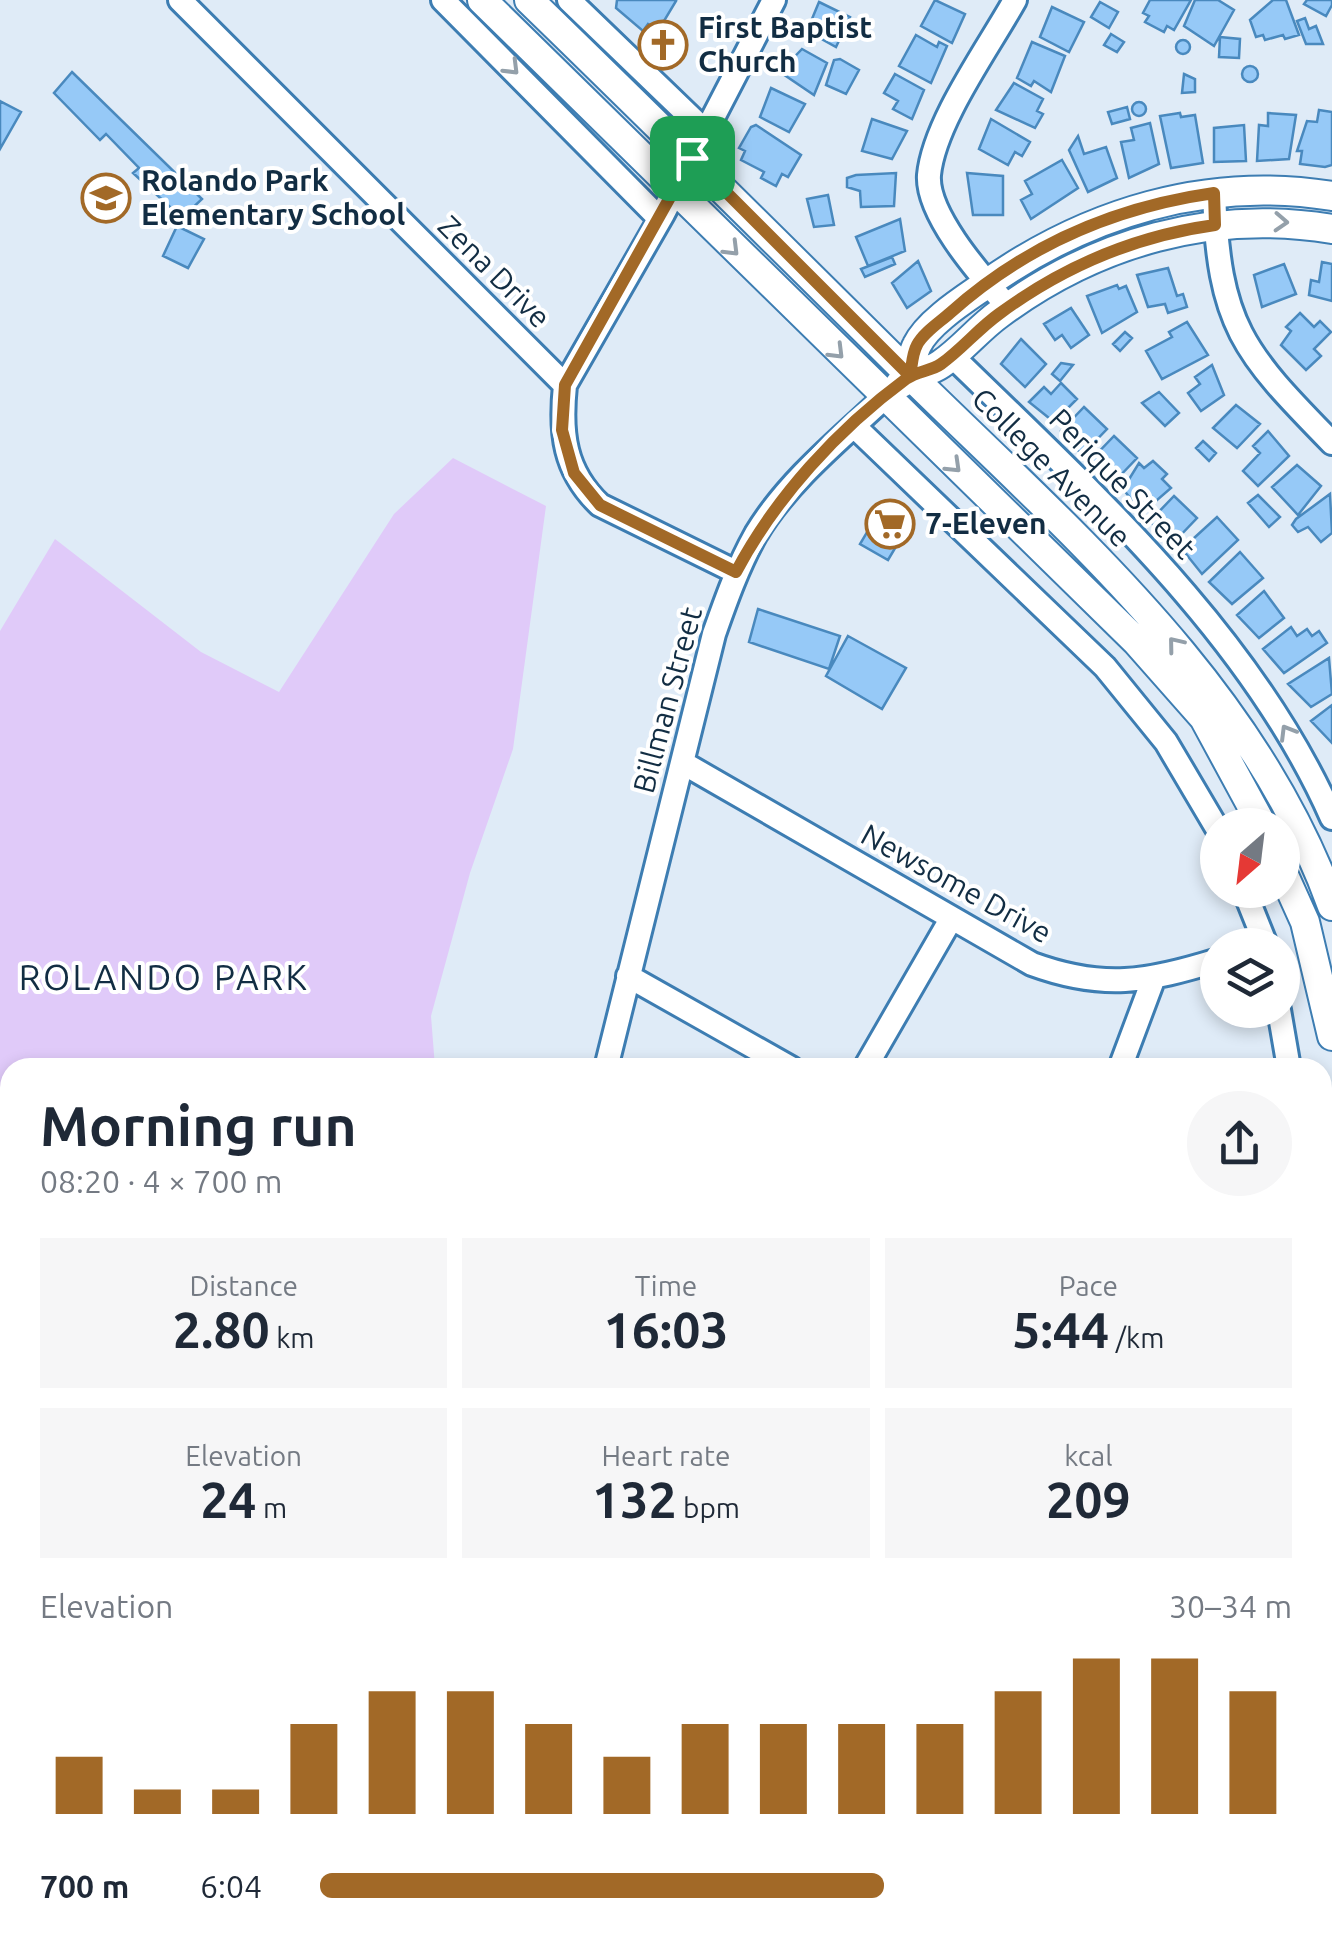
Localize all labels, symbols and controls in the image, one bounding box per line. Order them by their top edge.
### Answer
place label: First Baptist Church [698,10,872,78]
church icon: First Baptist Church [637,19,689,71]
one-way arrow [501,57,519,75]
pin [650,116,735,201]
icon: arrive [665,131,720,186]
place label: Rolando Park Elementary School [141,163,405,231]
school or university icon: Rolando Park Elementary School [80,172,132,224]
street label: Zena Drive [432,208,558,334]
one-way arrow [1273,211,1289,232]
one-way arrow [721,237,739,255]
one-way arrow [825,340,843,358]
street label: College Avenue [965,381,1138,554]
street label: Perique Street [1043,402,1203,565]
one-way arrow [942,454,960,472]
supermarket icon: 7-Eleven [864,498,916,550]
place label: 7-Eleven [925,506,1047,540]
street label: Billman Street [626,603,708,796]
one-way arrow [1169,637,1187,655]
one-way arrow [1280,725,1299,743]
north arrow [1200,808,1300,908]
map controls [1200,808,1300,1028]
street label: Newsome Drive [855,817,1057,949]
button: layers [1200,928,1300,1028]
district label: ROLANDO PARK [19,957,309,997]
button: share [1187,1091,1292,1196]
text: Morning run [40,1095,357,1156]
text: 08:20 · 4 × 700 m [40,1163,282,1199]
text: Distance [189,1270,298,1301]
text: Time [635,1270,697,1301]
text: Pace [1059,1270,1118,1301]
text: 2.80 [173,1301,270,1357]
text: 16:03 [603,1301,729,1357]
text: 5:44 [1012,1301,1109,1357]
text: km [270,1322,314,1353]
text: /km [1109,1322,1164,1353]
text: Elevation [185,1440,302,1471]
text: Heart rate [602,1440,730,1471]
text: kcal [1064,1440,1113,1471]
text: 24 [200,1471,257,1527]
text: 132 [592,1471,677,1527]
text: 209 [1046,1471,1131,1527]
text: m [257,1492,287,1523]
text: bpm [677,1492,740,1523]
text: Elevation [40,1588,173,1624]
text: 30–34 m [1169,1588,1292,1624]
text: 700 m [40,1868,129,1904]
text: 6:04 [200,1868,262,1904]

